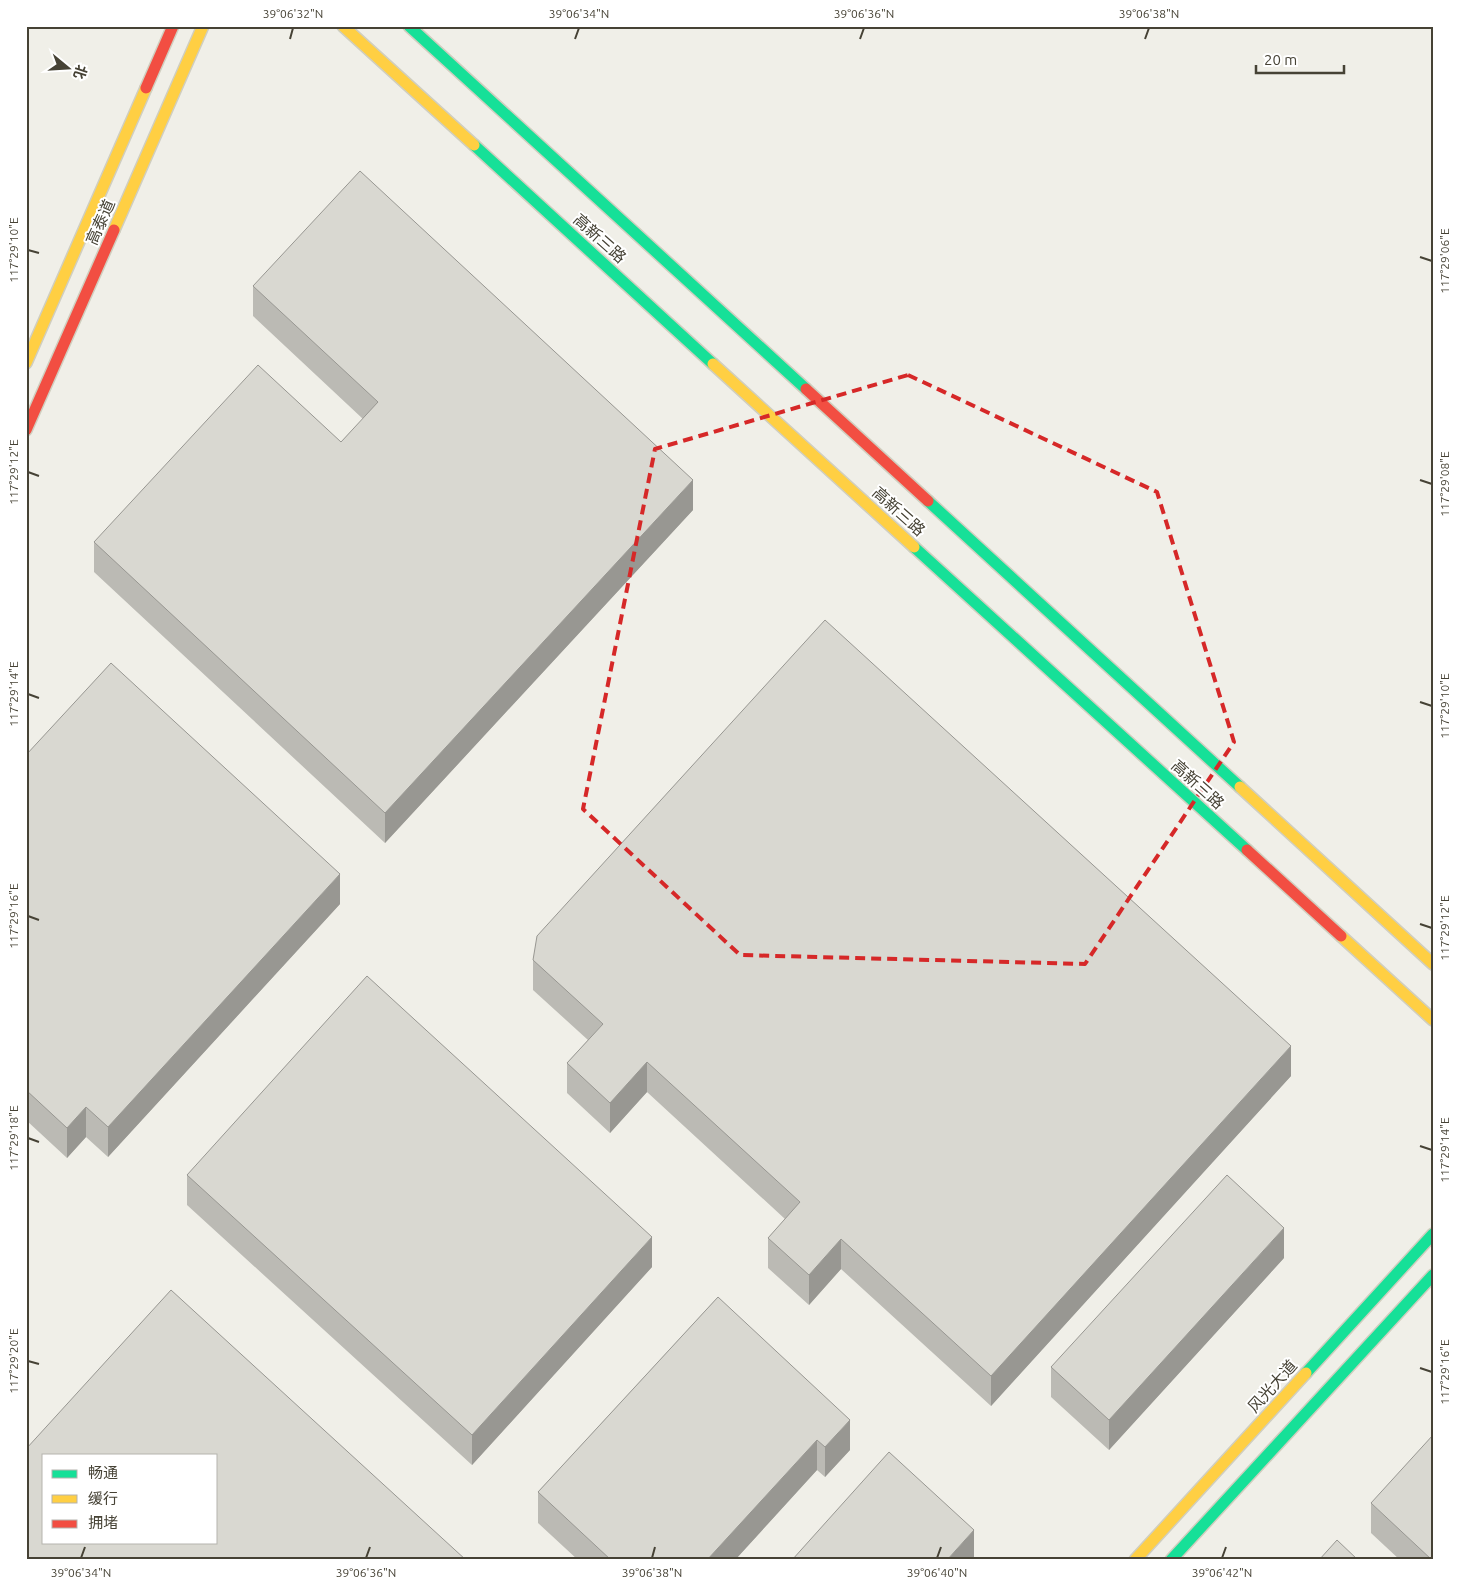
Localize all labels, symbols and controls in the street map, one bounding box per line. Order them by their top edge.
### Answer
text: 39°06'32"N [263,7,323,20]
text: 39°06'34"N [549,7,609,20]
text: 39°06'36"N [834,7,894,20]
text: 39°06'38"N [1119,7,1179,20]
north arrow [42,42,92,92]
scale bar [1256,42,1344,74]
text: 20 m [1264,51,1297,68]
text: 北 [71,63,90,81]
street label: 高泰道 [82,196,118,248]
street label: 高新三路 [570,210,630,266]
text: 117°29'10"E [7,217,20,283]
text: 117°29'06"E [1438,228,1451,294]
text: 117°29'12"E [7,439,20,505]
text: 117°29'08"E [1438,451,1451,517]
street label: 高新三路 [869,483,929,539]
text: 117°29'14"E [7,661,20,727]
text: 117°29'10"E [1438,673,1451,739]
street label: 高新三路 [1168,756,1228,812]
text: 117°29'16"E [7,883,20,949]
text: 117°29'12"E [1438,895,1451,961]
text: 117°29'18"E [7,1105,20,1171]
text: 117°29'14"E [1438,1117,1451,1183]
text: 117°29'20"E [7,1328,20,1394]
text: 117°29'16"E [1438,1339,1451,1405]
street label: 风光大道 [1244,1356,1300,1416]
legend [42,1454,218,1544]
text: 畅通 [88,1464,118,1481]
text: 缓行 [88,1490,118,1507]
text: 拥堵 [88,1514,118,1531]
text: 39°06'34"N [51,1566,111,1579]
text: 39°06'36"N [336,1566,396,1579]
text: 39°06'38"N [622,1566,682,1579]
text: 39°06'40"N [907,1566,967,1579]
text: 39°06'42"N [1192,1566,1252,1579]

